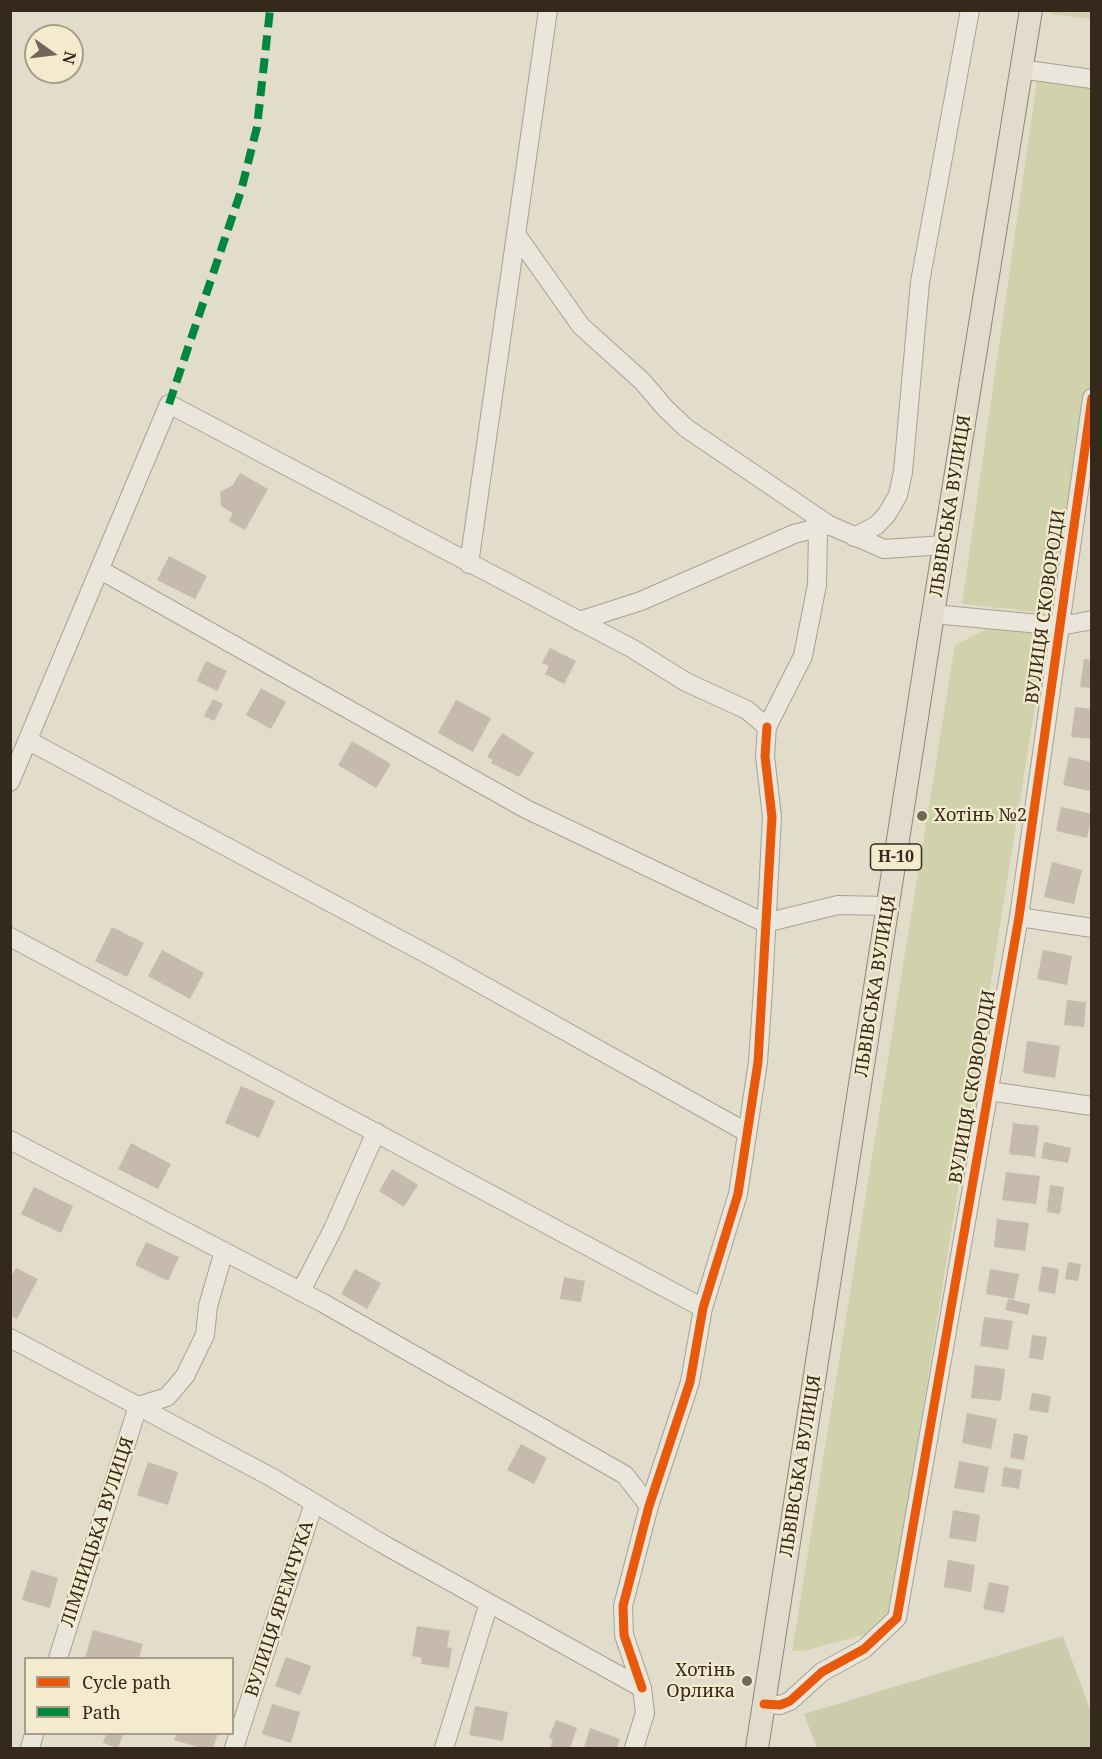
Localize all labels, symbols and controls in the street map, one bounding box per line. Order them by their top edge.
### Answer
north arrow [24,24,84,84]
text: N [57,49,82,67]
street label: ЛЬВІВСЬКА ВУЛИЦЯ [926,413,976,599]
street label: ВУЛИЦЯ СКОВОРОДИ [1022,508,1070,706]
place label: Хотінь №2 [934,805,1027,827]
marker: Хотінь №2 [915,809,929,823]
road number: Н-10 [870,844,922,870]
street label: ЛЬВІВСЬКА ВУЛИЦЯ [851,893,901,1079]
street label: ВУЛИЦЯ СКОВОРОДИ [945,989,1001,1185]
street label: ЛЬВІВСЬКА ВУЛИЦЯ [776,1373,826,1559]
street label: ЛІМНИЦЬКА ВУЛИЦЯ [57,1434,139,1630]
street label: ВУЛИЦЯ ЯРЕМЧУКА [241,1518,319,1700]
legend [24,1657,234,1735]
place label: Хотінь Орлика [666,1660,735,1702]
text: Cycle path [82,1670,171,1694]
marker: Хотінь Орлика [740,1674,754,1688]
text: Path [82,1700,121,1724]

